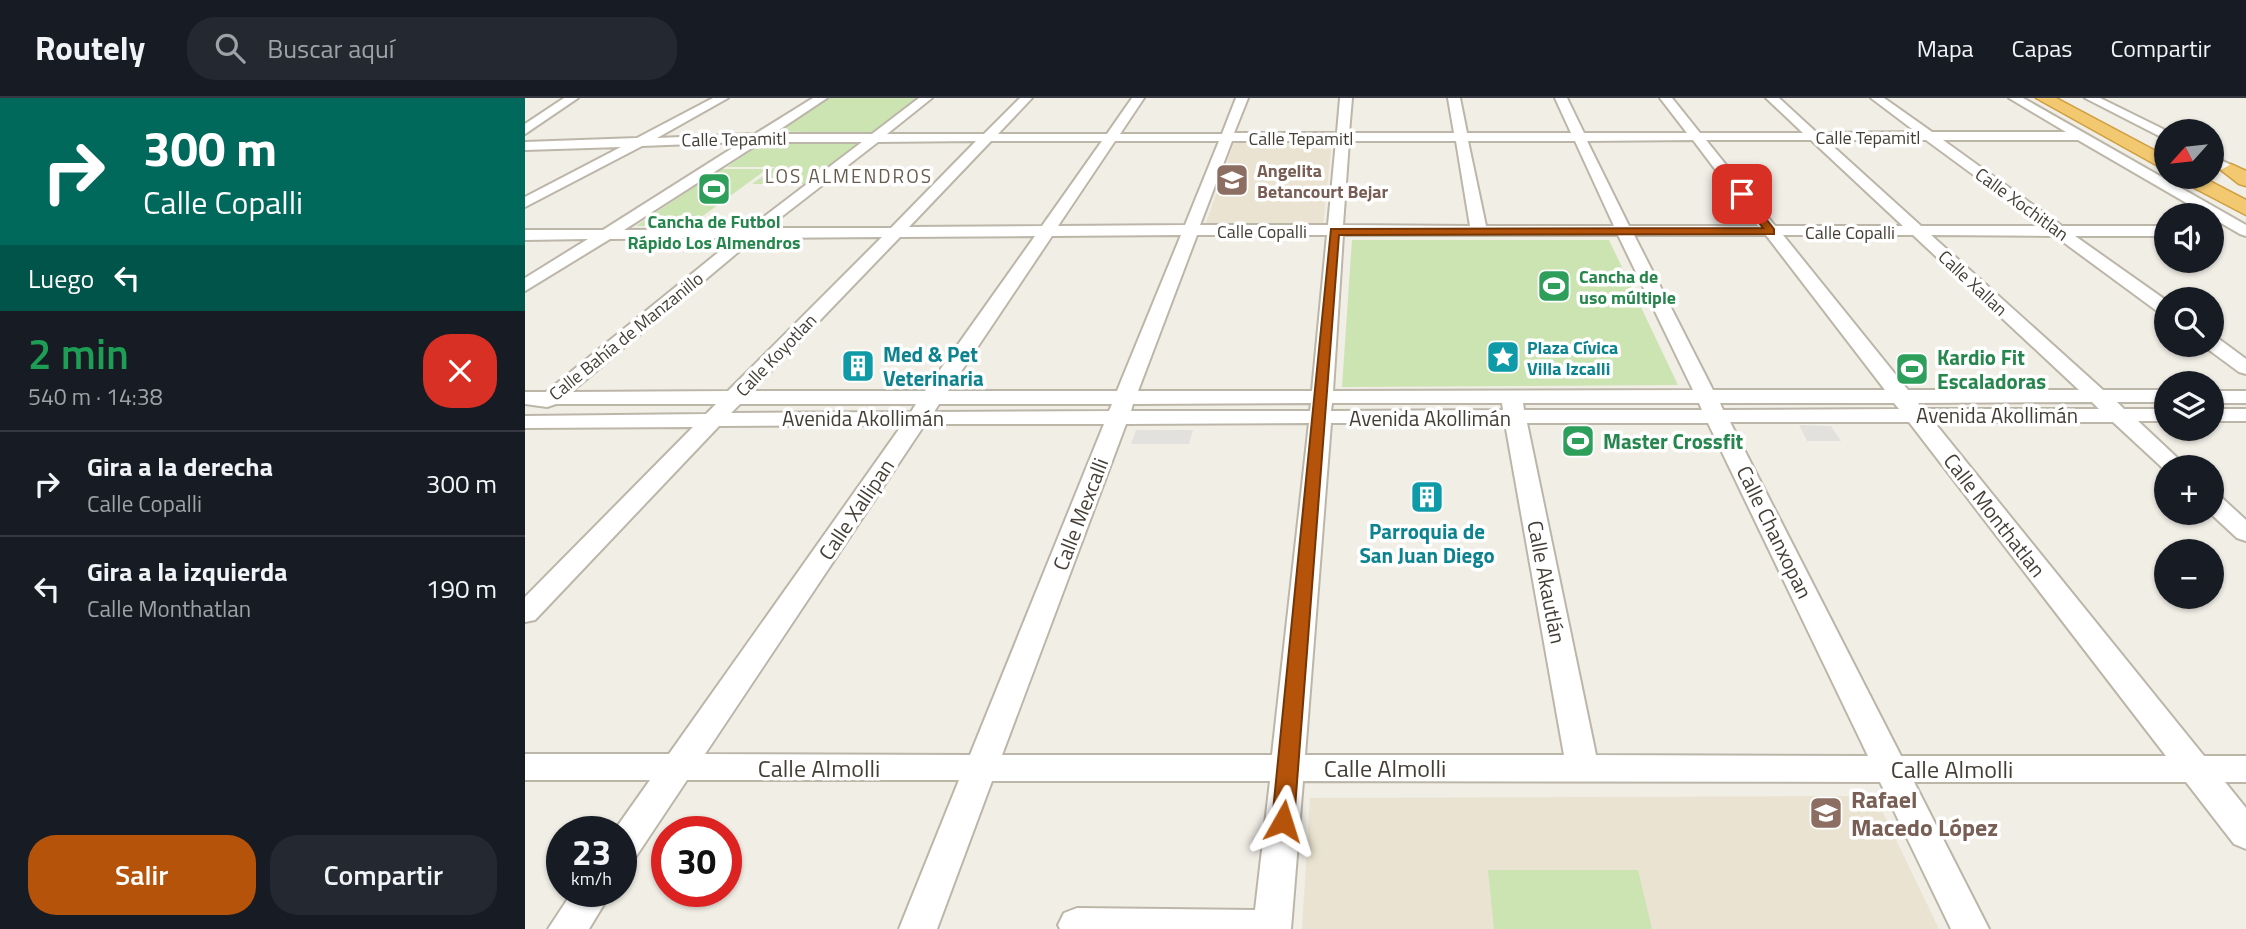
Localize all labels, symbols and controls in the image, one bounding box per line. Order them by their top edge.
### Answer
search box [187,17,677,80]
text: Routely [35,23,145,73]
icon: search [211,29,249,67]
text: Buscar aquí [267,29,394,68]
text: Mapa [1917,30,1974,66]
text: Capas [2012,30,2072,66]
text: Compartir [2110,30,2211,66]
text: 300 m [143,110,277,185]
north arrow [2154,119,2224,189]
map controls [2154,119,2224,609]
street label: Calle Tepamitl [1815,124,1921,151]
street label: Calle Tepamitl [681,125,787,153]
street label: Calle Tepamitl [1248,125,1354,152]
icon: right [28,126,119,217]
place label: Angelita Betancourt Bejar [1257,157,1389,205]
district label: LOS ALMENDROS [765,161,933,190]
school or university icon: Angelita Betancourt Bejar [1213,161,1251,199]
street label: Calle Xochitlan [1970,161,2074,247]
pin [1712,164,1772,224]
sports icon: Cancha de Futbol Rápido Los Almendros [695,170,733,208]
icon: arrive [1723,175,1761,213]
text: Calle Copalli [143,178,303,226]
button: sound [2154,203,2224,273]
place label: Cancha de Futbol Rápido Los Almendros [627,208,801,256]
street label: Calle Copalli [1217,218,1307,245]
street label: Calle Copalli [1805,219,1895,246]
street label: Calle Xallan [1932,244,2014,322]
text: Luego [28,259,94,298]
icon: left [108,259,146,297]
place label: Cancha de uso múltiple [1579,263,1676,311]
street label: Calle Bahía de Manzanillo [543,265,709,407]
sports icon: Cancha de uso múltiple [1535,267,1573,305]
button: search [2154,287,2224,357]
street label: Calle Koyotlan [729,307,823,403]
text: 2 min [28,321,129,385]
button: close [423,334,497,408]
place label: Plaza Cívica Villa Izcalli [1527,334,1618,382]
place label: Med & Pet Veterinaria [883,338,984,394]
place icon: Plaza Cívica Villa Izcalli [1484,338,1522,376]
place label: Kardio Fit Escaladoras [1937,341,2046,397]
building icon: Med & Pet Veterinaria [839,347,877,385]
sports icon: Kardio Fit Escaladoras [1893,350,1931,388]
button: layers [2154,371,2224,441]
text: 540 m · 14:38 [28,379,163,414]
street label: Avenida Akollimán [1916,399,2078,431]
street label: Avenida Akollimán [782,402,944,434]
street label: Avenida Akollimán [1349,402,1511,434]
sports icon: Master Crossfit [1559,422,1597,460]
place label: Master Crossfit [1603,425,1744,457]
street label: Calle Monthatlan [1936,446,2054,584]
text: Gira a la derecha [87,447,273,486]
street label: Calle Xallipan [810,452,902,566]
street label: Calle Mexcalli [1044,453,1116,575]
button: + [2154,455,2224,525]
street label: Calle Chanxopan [1729,460,1821,604]
text: 300 m [426,464,497,503]
icon: right [28,465,66,503]
building icon: Parroquia de San Juan Diego [1408,478,1446,516]
text: Calle Copalli [87,486,202,521]
place label: Parroquia de San Juan Diego [1359,515,1495,571]
street label: Calle Akautlán [1519,518,1575,646]
button: − [2154,539,2224,609]
text: Gira a la izquierda [87,552,288,591]
text: 190 m [426,569,497,608]
icon: left [28,570,66,608]
text: Calle Monthatlan [87,591,251,626]
street label: Calle Almolli [758,750,880,786]
street label: Calle Almolli [1324,750,1446,786]
street label: Calle Almolli [1891,751,2013,787]
place label: Rafael Macedo López [1851,781,1998,845]
position arrow [1246,784,1320,858]
school or university icon: Rafael Macedo López [1807,794,1845,832]
speed limit sign: 30 [651,816,742,907]
text: 23 [572,825,611,879]
button: Salir [28,835,256,915]
button: Compartir [270,835,497,915]
text: km/h [571,865,612,892]

